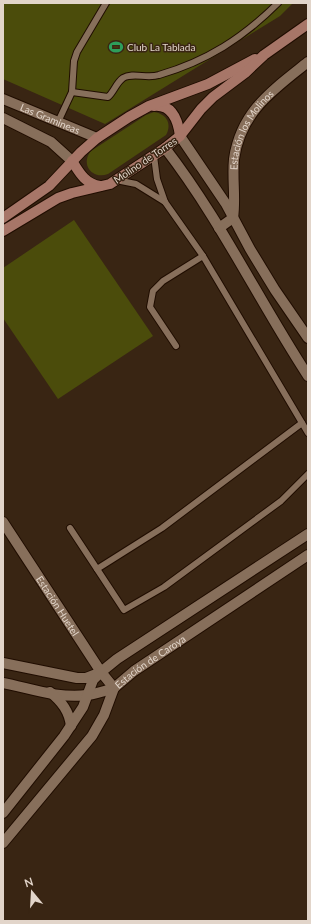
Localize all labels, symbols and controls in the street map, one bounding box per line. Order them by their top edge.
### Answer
sports icon: Club La Tablada [108,39,124,55]
place label: Club La Tablada [127,41,195,53]
street label: Estación los Molinos [227,87,276,170]
street label: Las Gramineas [18,101,82,136]
street label: Molino de Torres [111,134,179,186]
street label: Estación Huetel [34,573,82,638]
street label: Estación de Caroya [112,632,188,691]
north arrow [12,872,52,912]
text: N [23,875,35,890]

